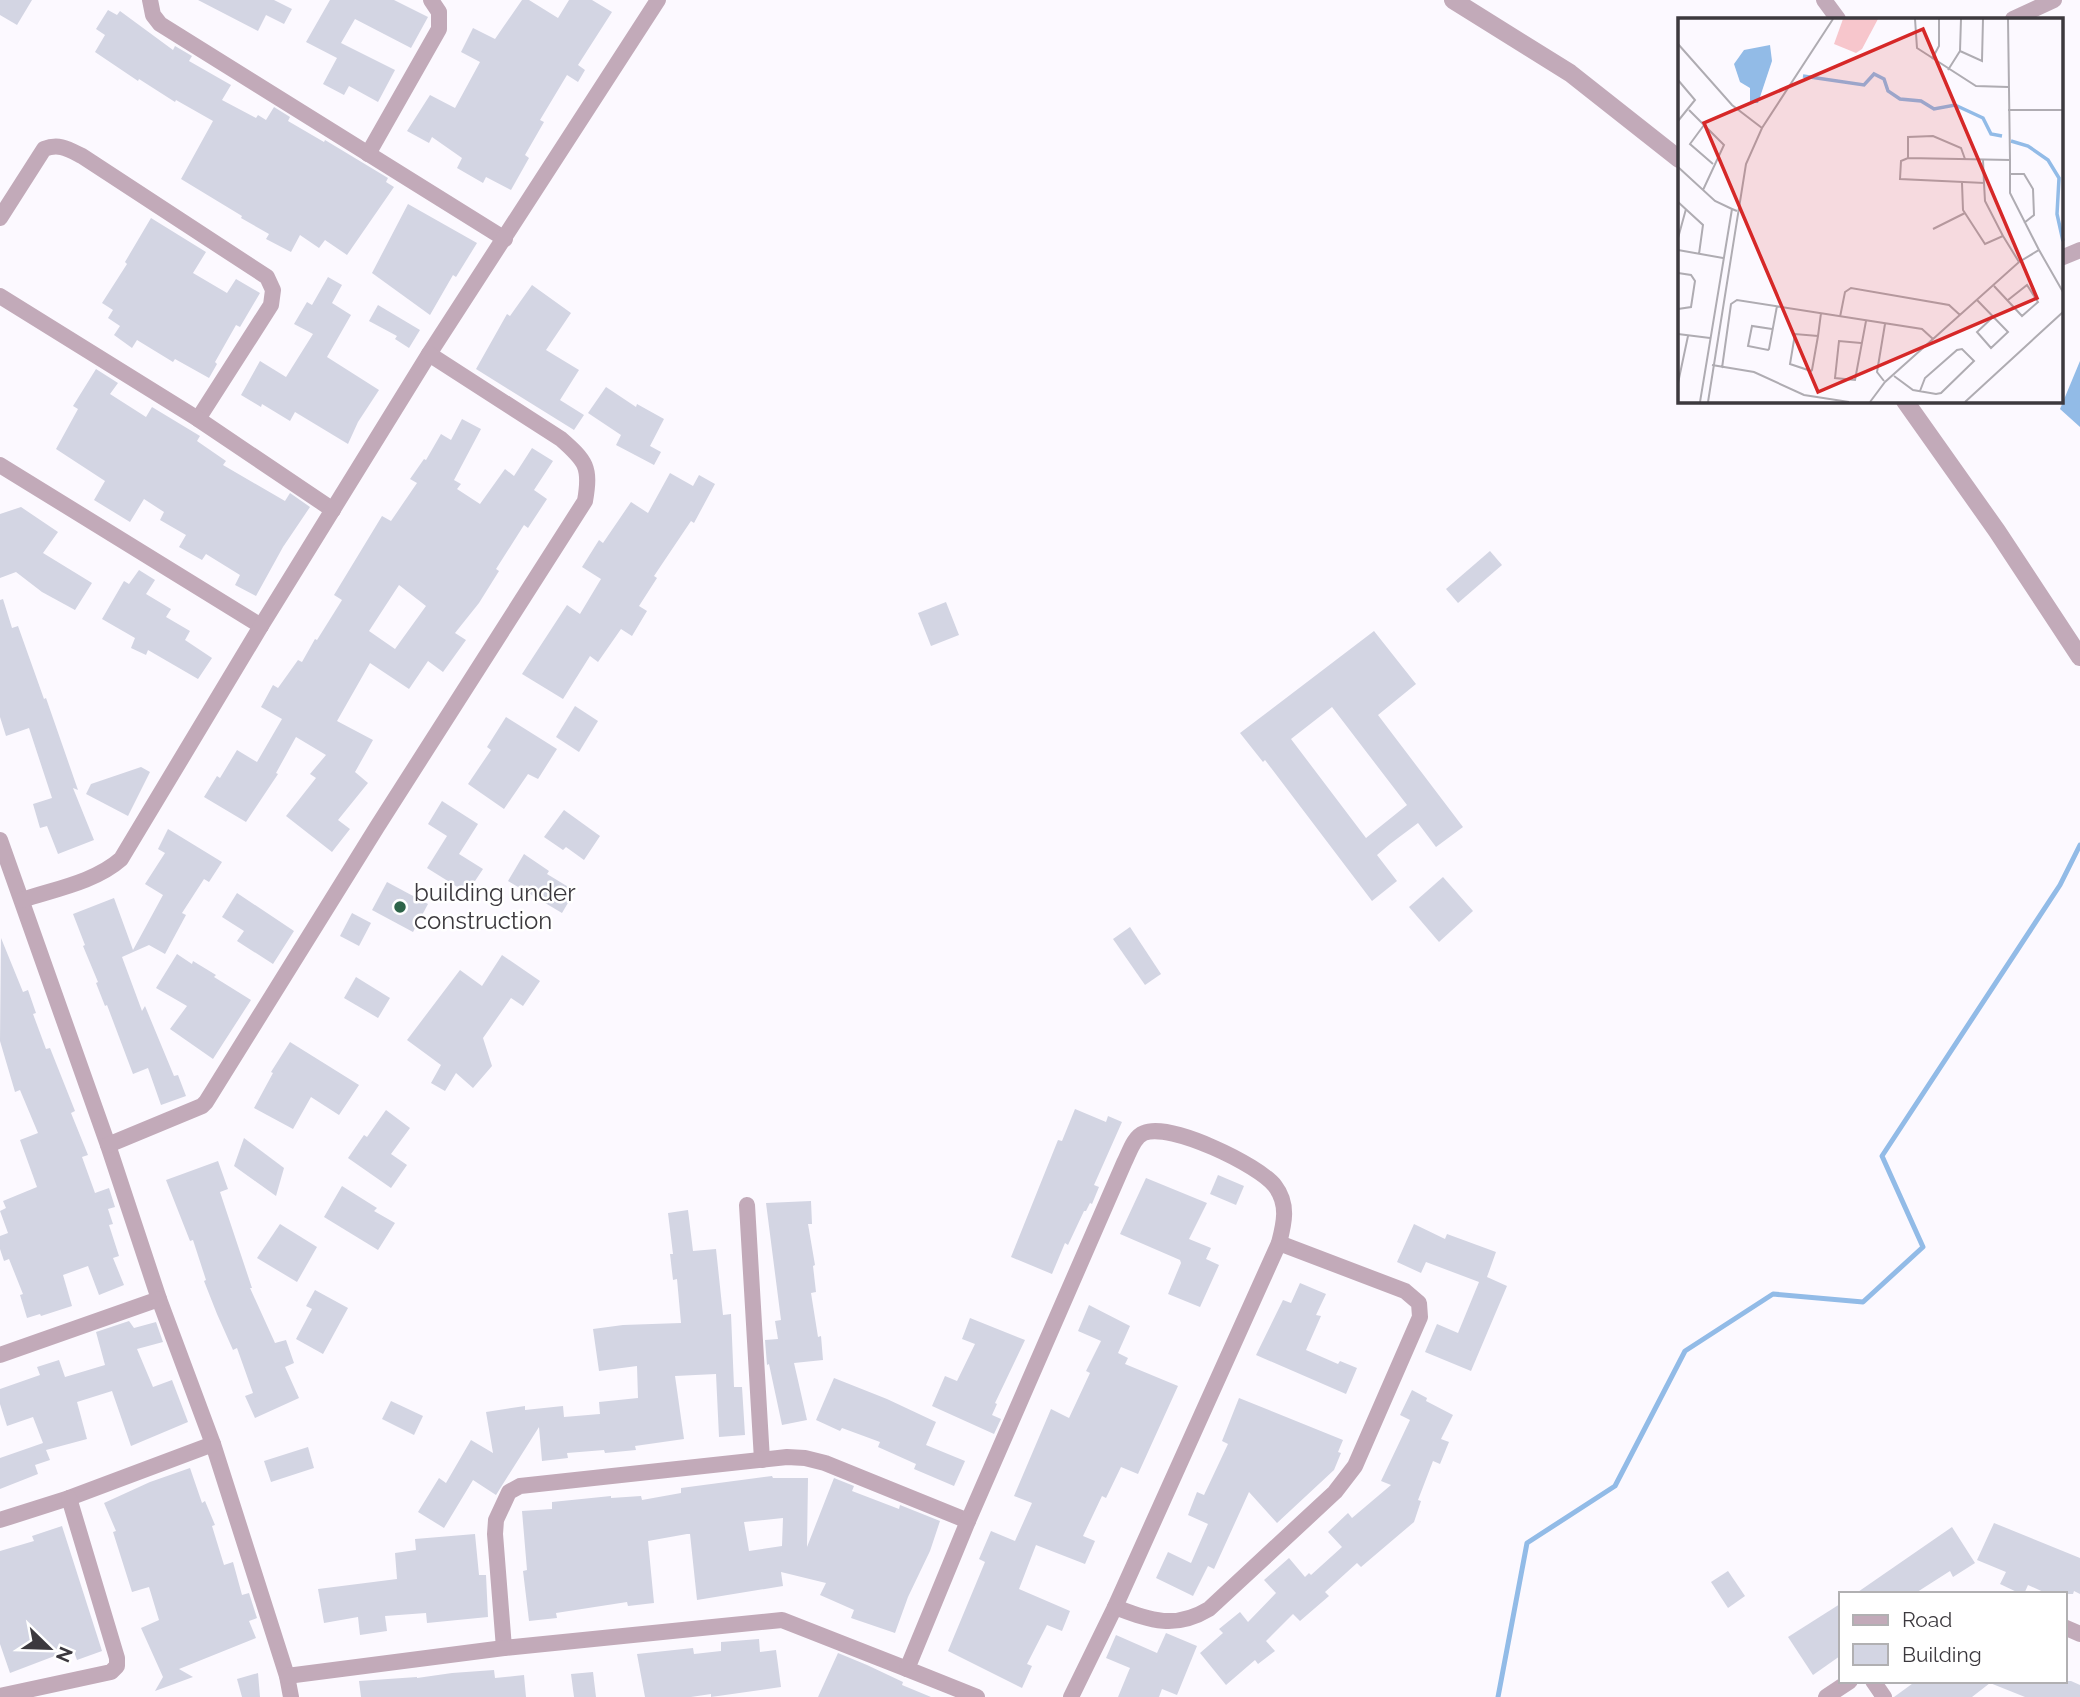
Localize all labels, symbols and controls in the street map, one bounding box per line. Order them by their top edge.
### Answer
inset map [1678,18,2062,402]
place label: building under construction [414,878,576,935]
marker: building under construction [392,899,408,915]
legend [1839,1592,2066,1683]
text: Road [1902,1607,1952,1632]
north arrow [14,1613,84,1683]
text: Building [1902,1642,1982,1667]
text: N [52,1644,78,1666]

